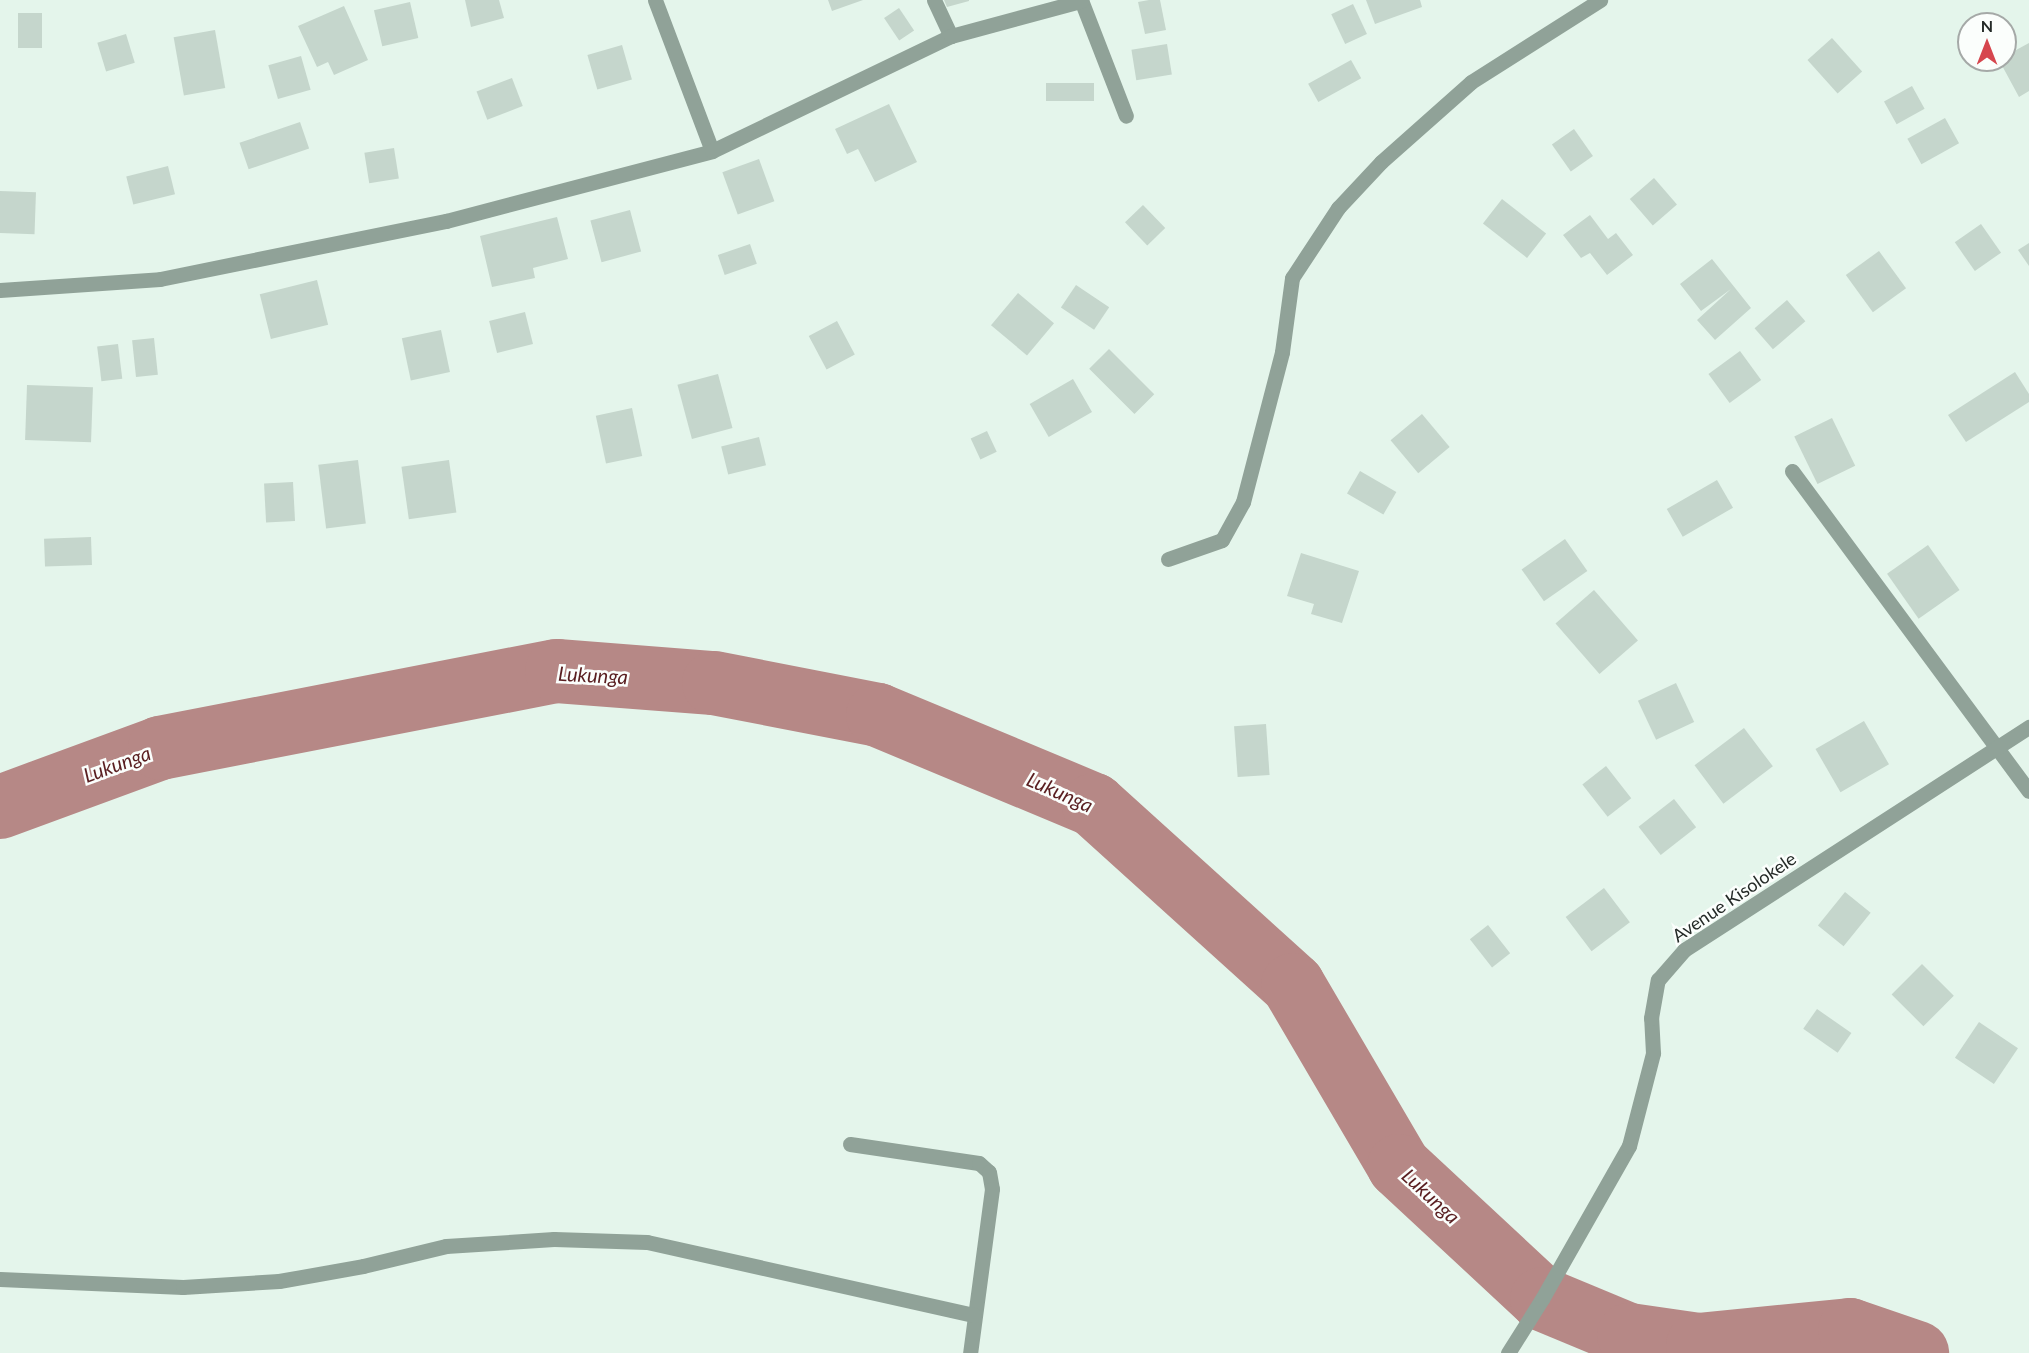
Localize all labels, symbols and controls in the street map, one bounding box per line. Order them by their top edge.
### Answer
north arrow [1957,12,2017,72]
text: N [1981,16,1993,35]
water label: Lukunga [557,661,629,689]
water label: Lukunga [80,741,154,787]
water label: Lukunga [1023,767,1097,817]
street label: Avenue Kisolokele [1668,848,1800,946]
water label: Lukunga [1397,1163,1465,1229]

